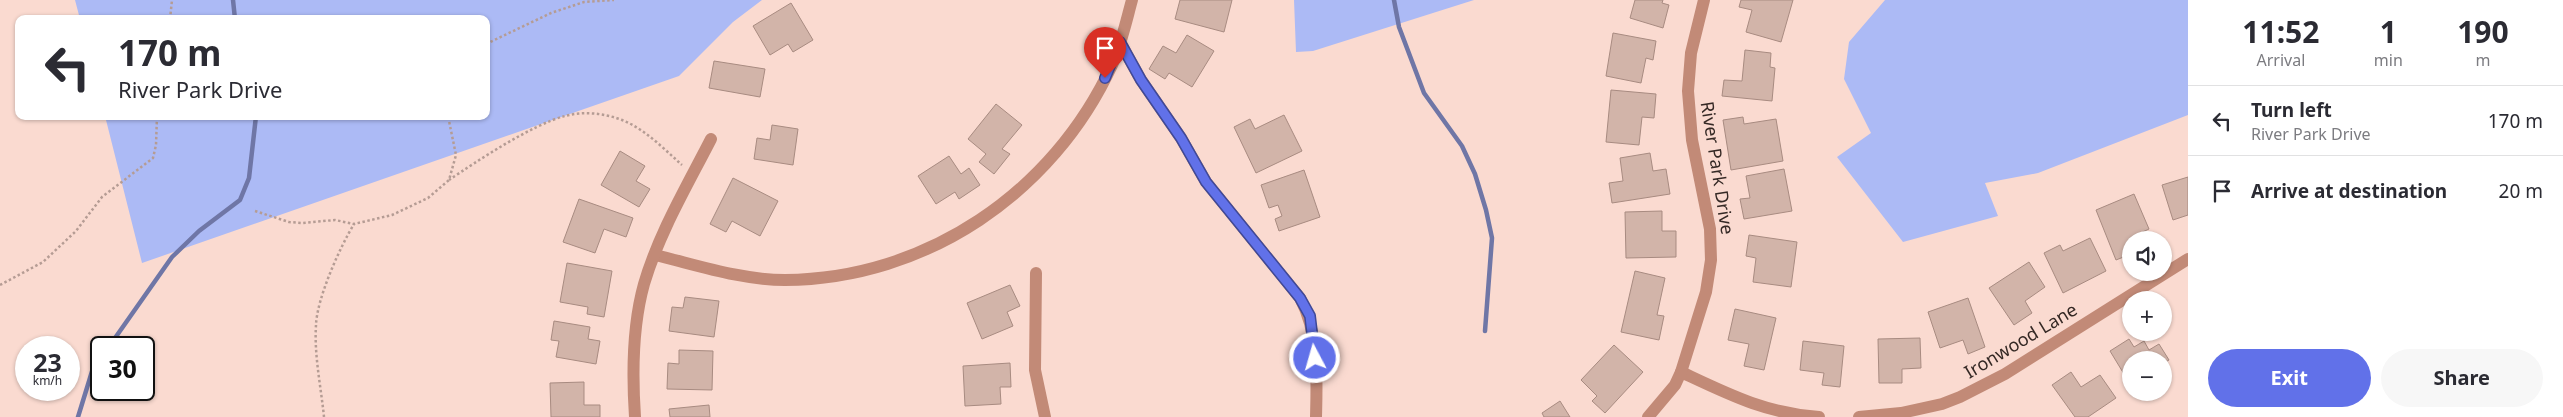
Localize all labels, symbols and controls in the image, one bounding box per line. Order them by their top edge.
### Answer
text: 11:52 [2242,11,2319,52]
text: 1 [2380,11,2397,52]
text: 190 [2457,11,2509,52]
pin [1084,27,1126,78]
text: 170 m [118,29,221,76]
icon: arrive [1091,34,1119,62]
icon: left [35,35,100,100]
text: Arrival [2256,49,2305,71]
text: min [2374,49,2403,71]
text: m [2475,49,2490,71]
text: River Park Drive [118,74,282,104]
text: Turn left [2251,97,2332,123]
street label: River Park Drive [1696,100,1740,236]
icon: left [2208,107,2236,135]
text: 170 m [2488,108,2543,134]
text: River Park Drive [2251,123,2371,145]
icon: arrive [2208,177,2236,205]
text: Arrive at destination [2251,178,2447,204]
text: 20 m [2499,178,2543,204]
map controls [2122,231,2172,401]
button: sound [2122,231,2172,281]
button: + [2122,291,2172,341]
street label: Ironwood Lane [1960,297,2081,383]
position arrow [1288,331,1340,383]
speed limit sign: 30 [90,336,155,401]
text: 23 [33,345,62,379]
button: Exit [2208,349,2371,407]
button: Share [2381,349,2543,407]
button: − [2122,351,2172,401]
text: km/h [33,372,62,389]

